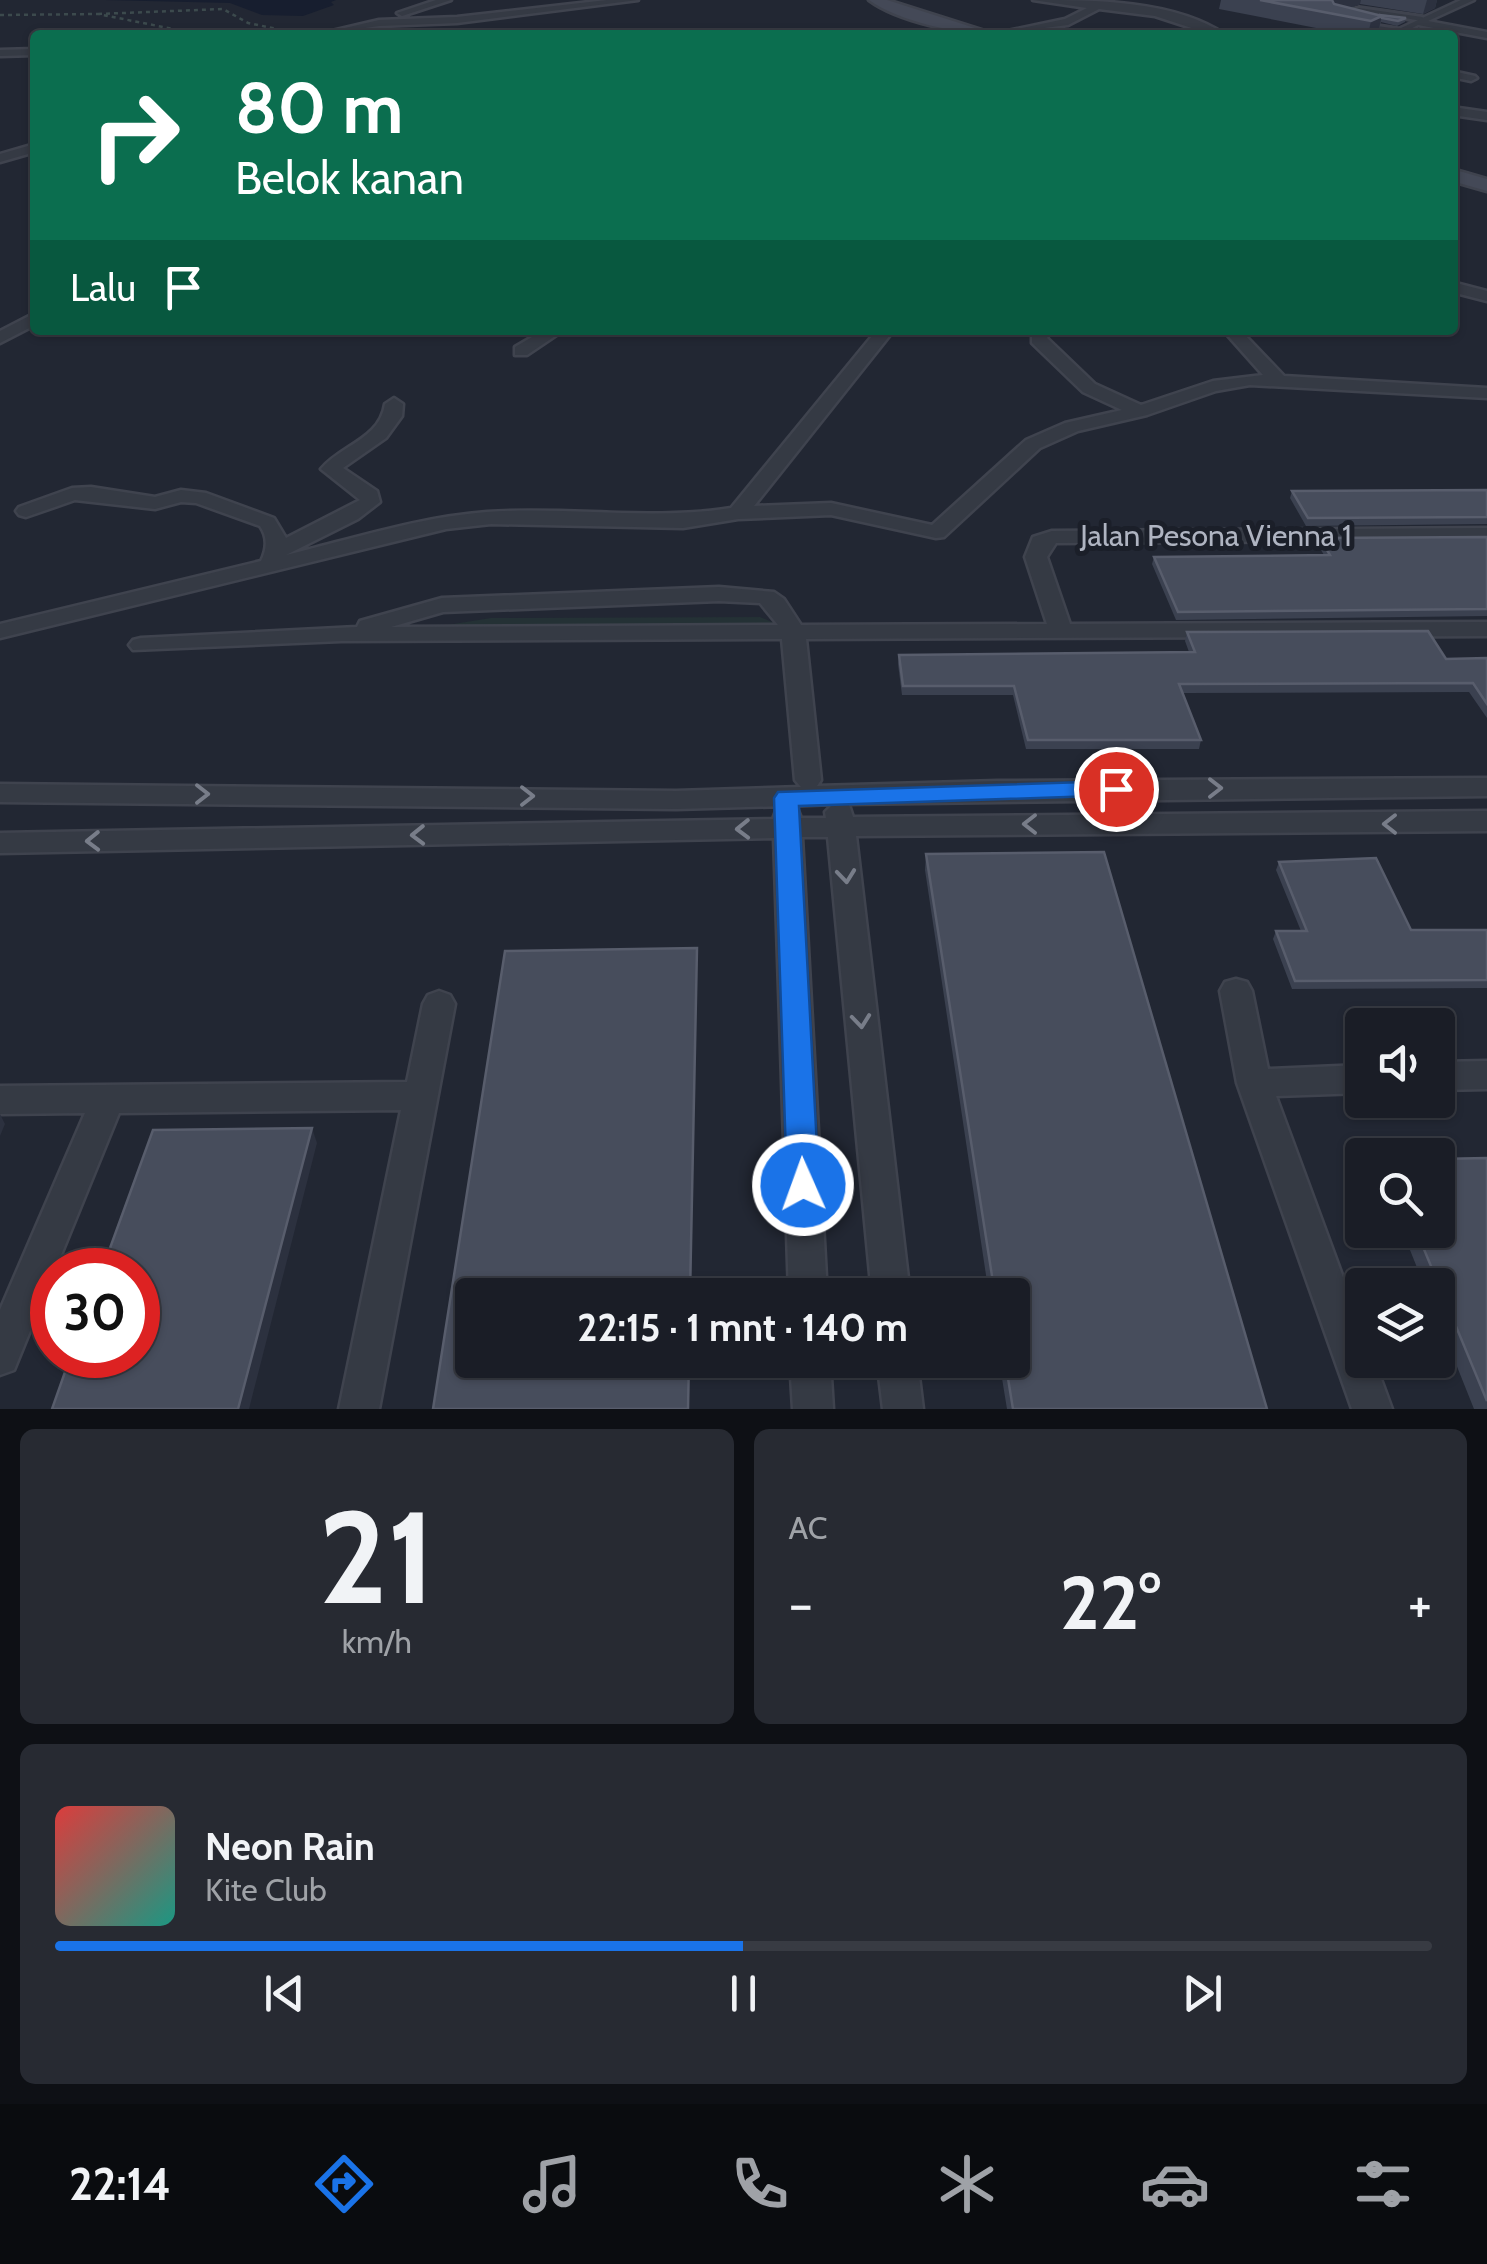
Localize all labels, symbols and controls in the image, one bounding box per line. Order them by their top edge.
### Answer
text: 80 m [235,65,403,151]
icon: right [70,70,200,200]
text: Belok kanan [235,151,464,205]
icon: arrive [156,260,211,315]
text: Lalu [70,264,136,311]
street label: Jalan Pesona Vienna 1 [1079,517,1352,554]
pin [1074,747,1159,832]
icon: arrive [1089,762,1144,817]
one-way arrow [1208,778,1224,799]
one-way arrow [196,783,211,805]
one-way arrow [520,785,536,807]
one-way arrow [1021,813,1036,835]
one-way arrow [1381,813,1396,835]
one-way arrow [735,819,751,840]
one-way arrow [410,824,426,846]
one-way arrow [85,830,100,852]
one-way arrow [835,868,856,884]
map controls [1345,1008,1455,1378]
button: sound [1345,1008,1455,1118]
one-way arrow [850,1013,872,1029]
position arrow [751,1133,855,1237]
button: search [1345,1138,1455,1248]
speed limit sign: 30 [30,1248,160,1378]
button: layers [1345,1268,1455,1378]
text: 22:15 · 1 mnt · 140 m [577,1304,908,1351]
text: 21 [318,1478,435,1636]
text: AC [789,1508,828,1547]
text: 22° [1060,1557,1161,1648]
text: − [789,1570,813,1637]
text: + [1408,1570,1432,1637]
text: km/h [342,1622,412,1661]
text: Neon Rain [205,1823,375,1870]
text: Kite Club [205,1870,327,1909]
icon: previous [257,1966,312,2021]
icon: pause [716,1966,771,2021]
icon: next [1175,1966,1230,2021]
icon: directions [309,2149,379,2219]
icon: music [517,2149,587,2219]
icon: phone [725,2149,795,2219]
icon: climate [932,2149,1002,2219]
icon: car [1140,2149,1210,2219]
icon: filters [1348,2149,1418,2219]
text: 22:14 [69,2157,171,2211]

